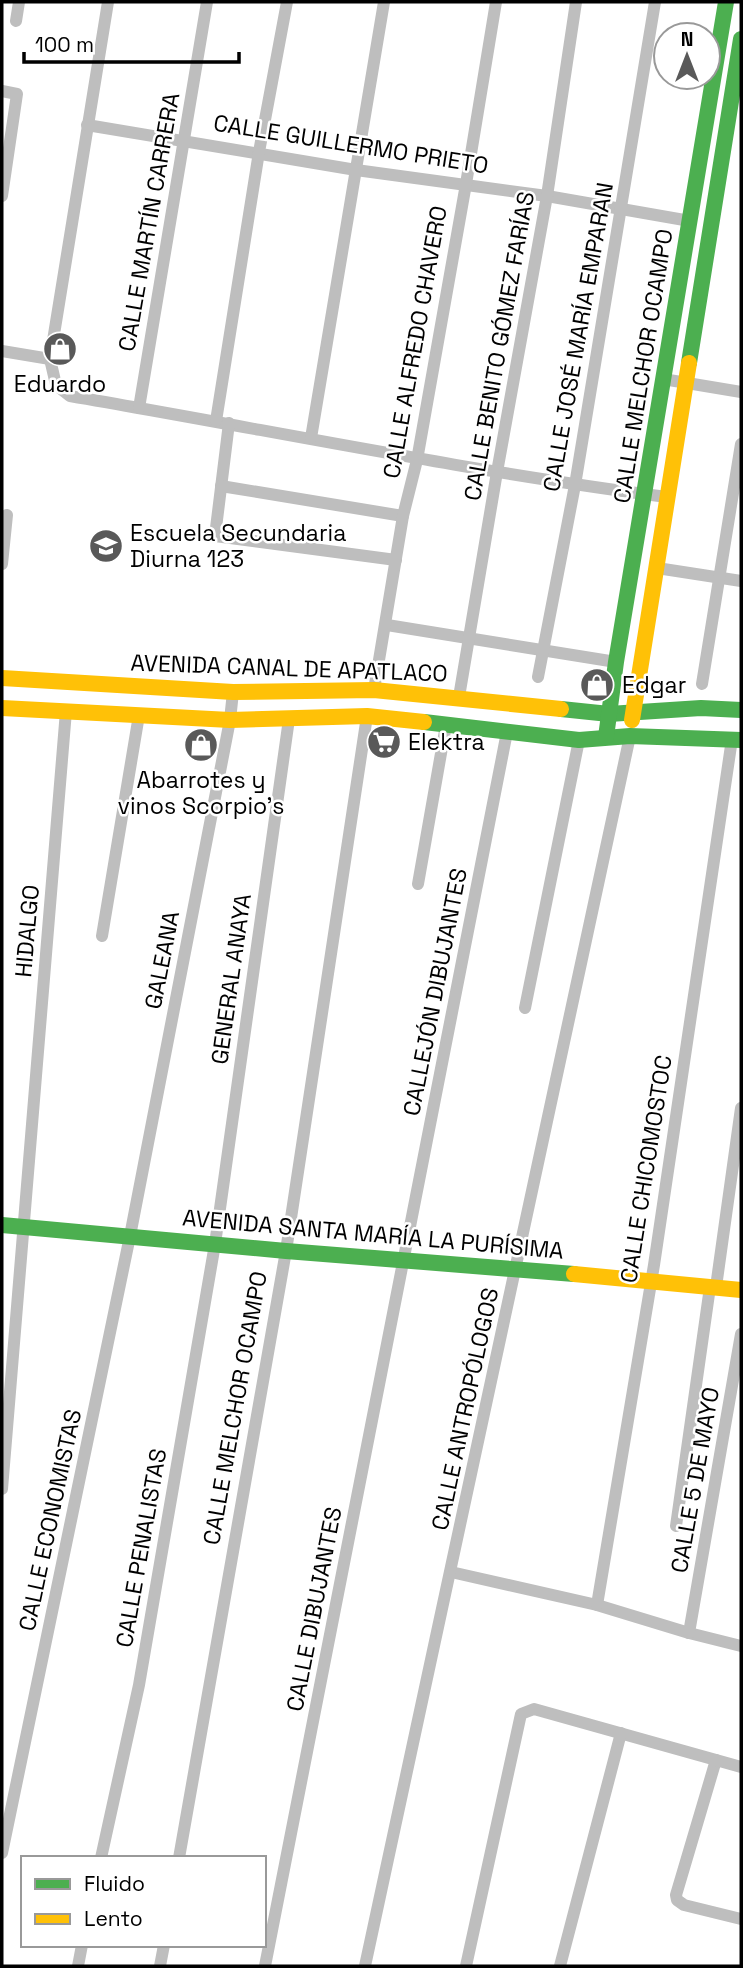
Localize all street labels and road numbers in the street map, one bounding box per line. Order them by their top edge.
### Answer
street label: CALLE MARTÍN CARRERA [111,90,187,354]
street label: CALLE GUILLERMO PRIETO [211,107,491,181]
street label: CALLE JOSÉ MARÍA EMPARAN [536,180,620,494]
street label: CALLE BENITO GÓMEZ FARÍAS [457,189,541,503]
street label: CALLE ALFREDO CHAVERO [376,203,454,481]
street label: CALLE MELCHOR OCAMPO [606,227,680,505]
street label: AVENIDA CANAL DE APATLACO [130,647,448,689]
street label: CALLEJÓN DIBUJANTES [396,866,474,1118]
street label: HIDALGO [8,883,46,979]
street label: GENERAL ANAYA [204,892,258,1066]
street label: GALEANA [138,908,186,1012]
street label: CALLE CHICOMOSTOC [613,1053,679,1285]
street label: AVENIDA SANTA MARÍA LA PURÍSIMA [181,1202,565,1266]
street label: CALLE MELCHOR OCAMPO [196,1269,274,1547]
street label: CALLE ANTROPÓLOGOS [425,1285,505,1533]
street label: CALLE 5 DE MAYO [664,1385,726,1575]
street label: CALLE ECONOMISTAS [12,1406,88,1634]
street label: CALLE PENALISTAS [109,1446,173,1650]
street label: CALLE DIBUJANTES [279,1504,349,1714]

